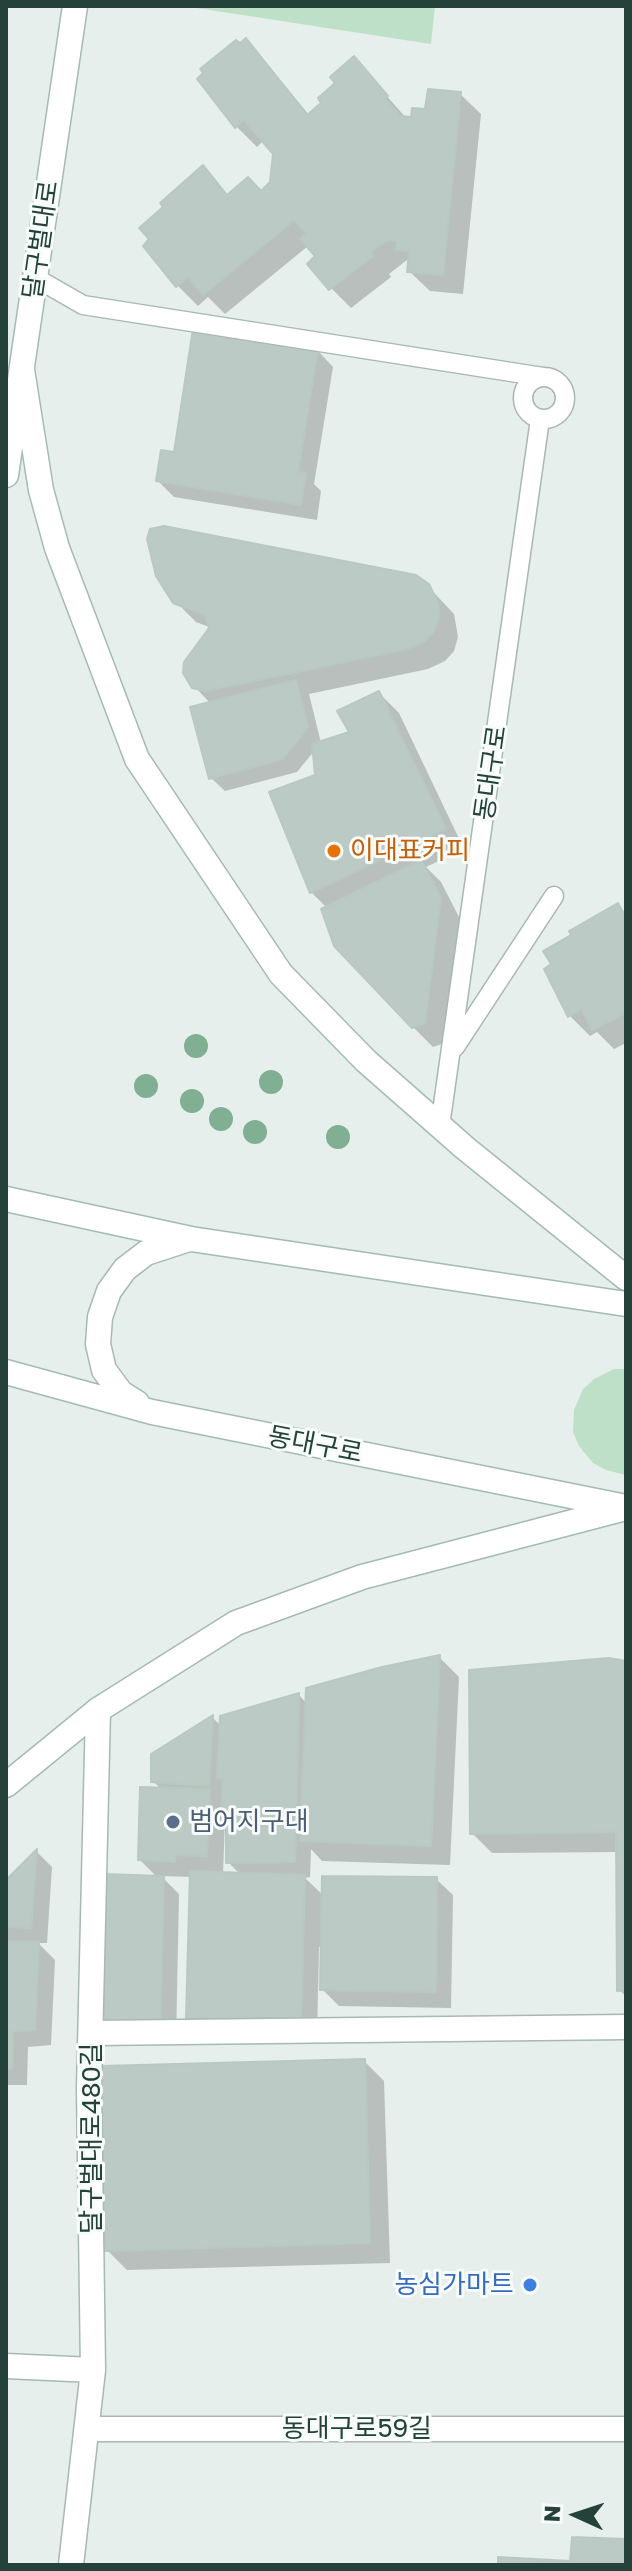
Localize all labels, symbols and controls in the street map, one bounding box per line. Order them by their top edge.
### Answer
street label: 달구벌대로 [17,179,65,301]
street label: 동대구로 [469,723,513,823]
place label: 이대표커피 [350,835,470,867]
marker: 이대표커피 [325,842,343,860]
street label: 동대구로 [265,1421,365,1469]
place label: 범어지구대 [189,1806,309,1838]
marker: 범어지구대 [164,1813,182,1831]
street label: 달구벌대로480길 [76,2042,108,2234]
place label: 농심가마트 [394,2269,514,2301]
marker: 농심가마트 [521,2276,539,2294]
street label: 동대구로59길 [282,2413,432,2445]
north arrow [536,2475,616,2555]
text: N [538,2505,565,2523]

